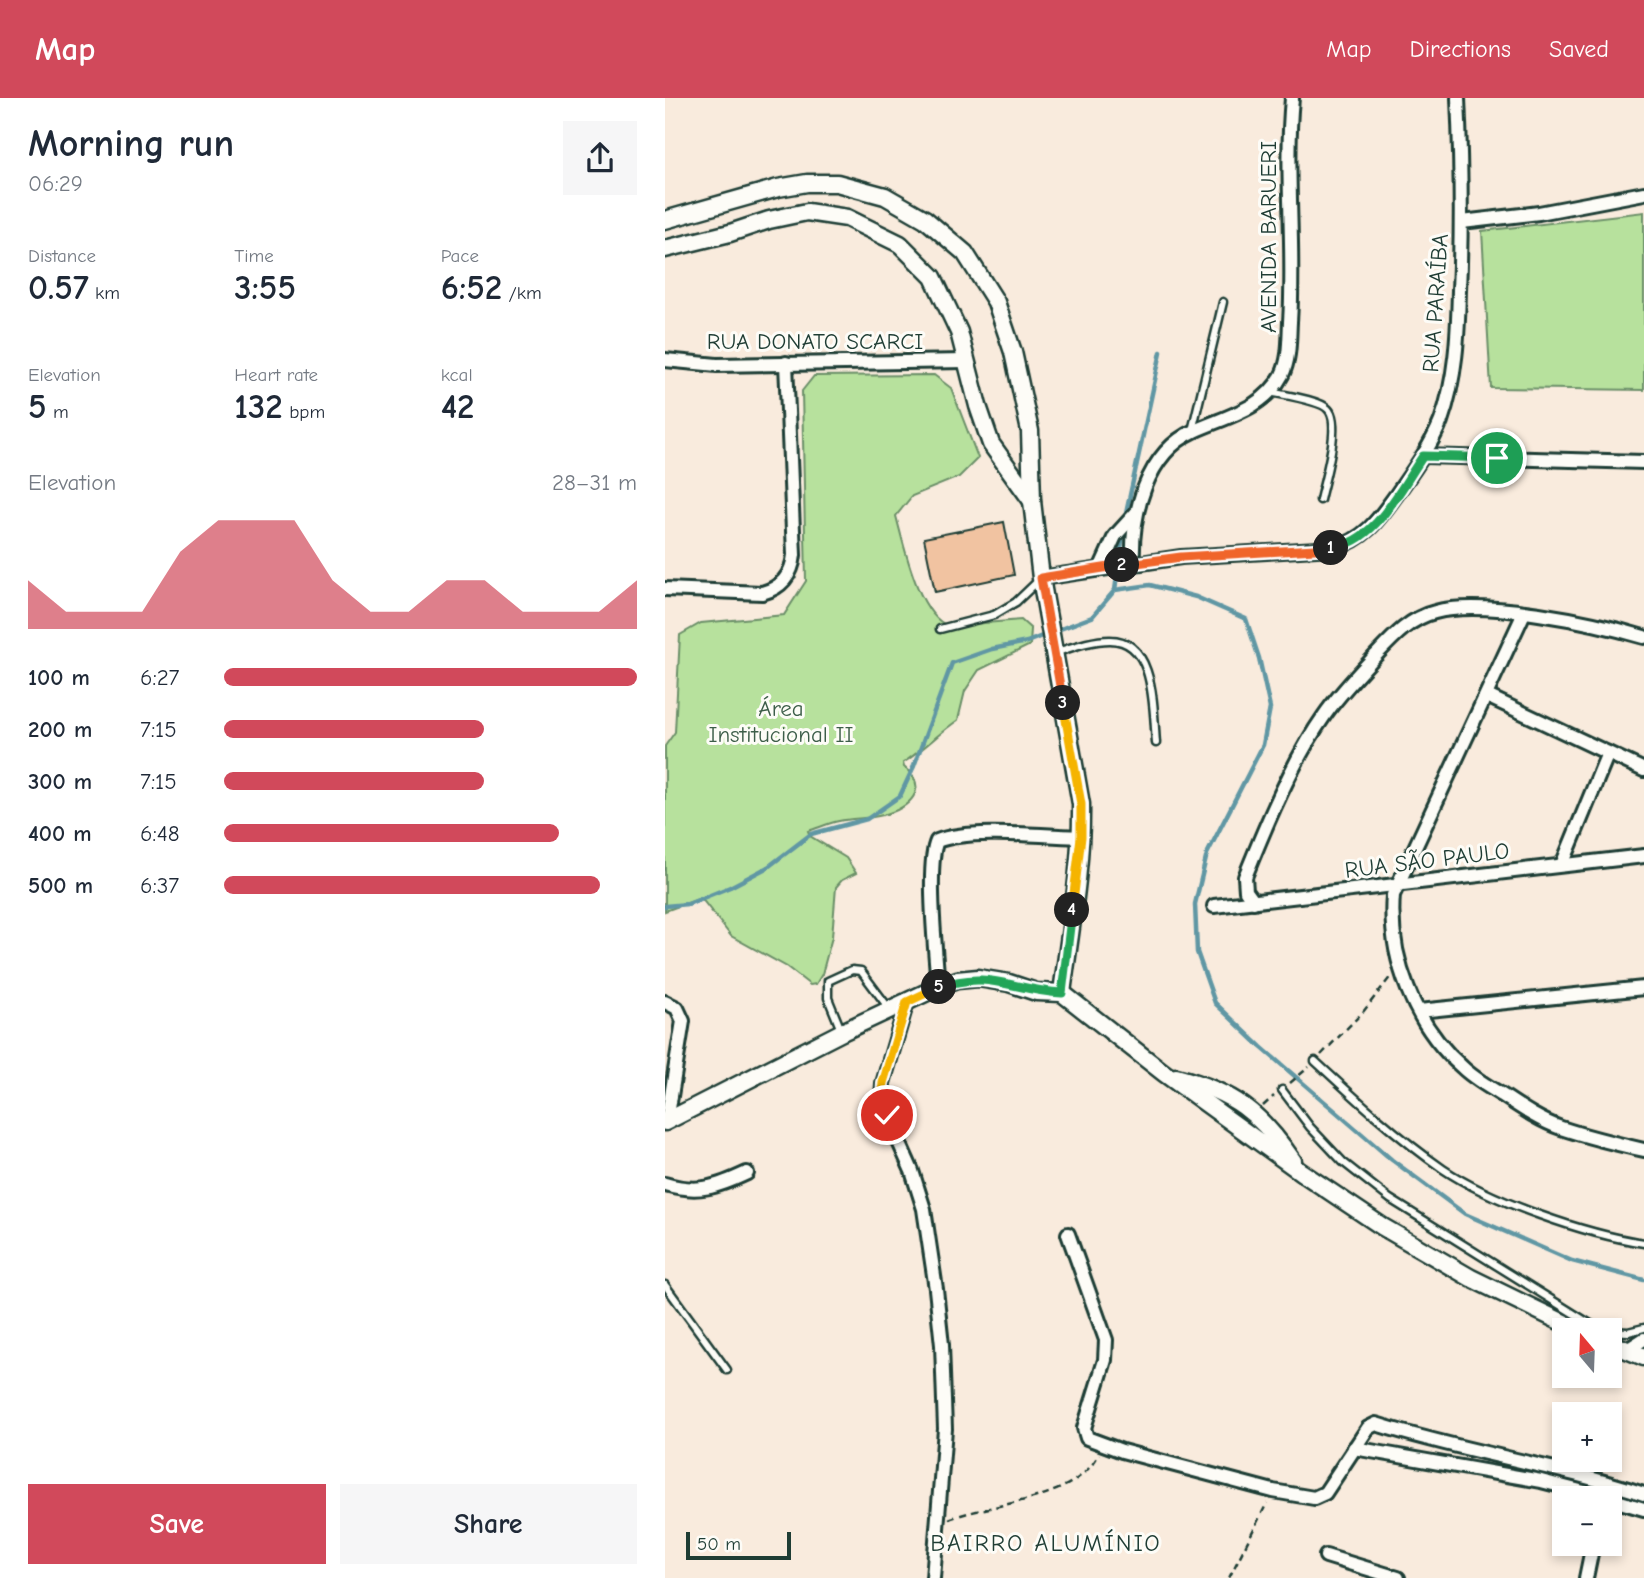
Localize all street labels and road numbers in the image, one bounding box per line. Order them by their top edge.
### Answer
street label: AVENIDA BARUERI [1255,141,1282,333]
street label: RUA PARAÍBA [1417,233,1454,373]
street label: RUA DONATO SCARCI [707,328,923,355]
street label: RUA SÃO PAULO [1343,837,1511,884]

